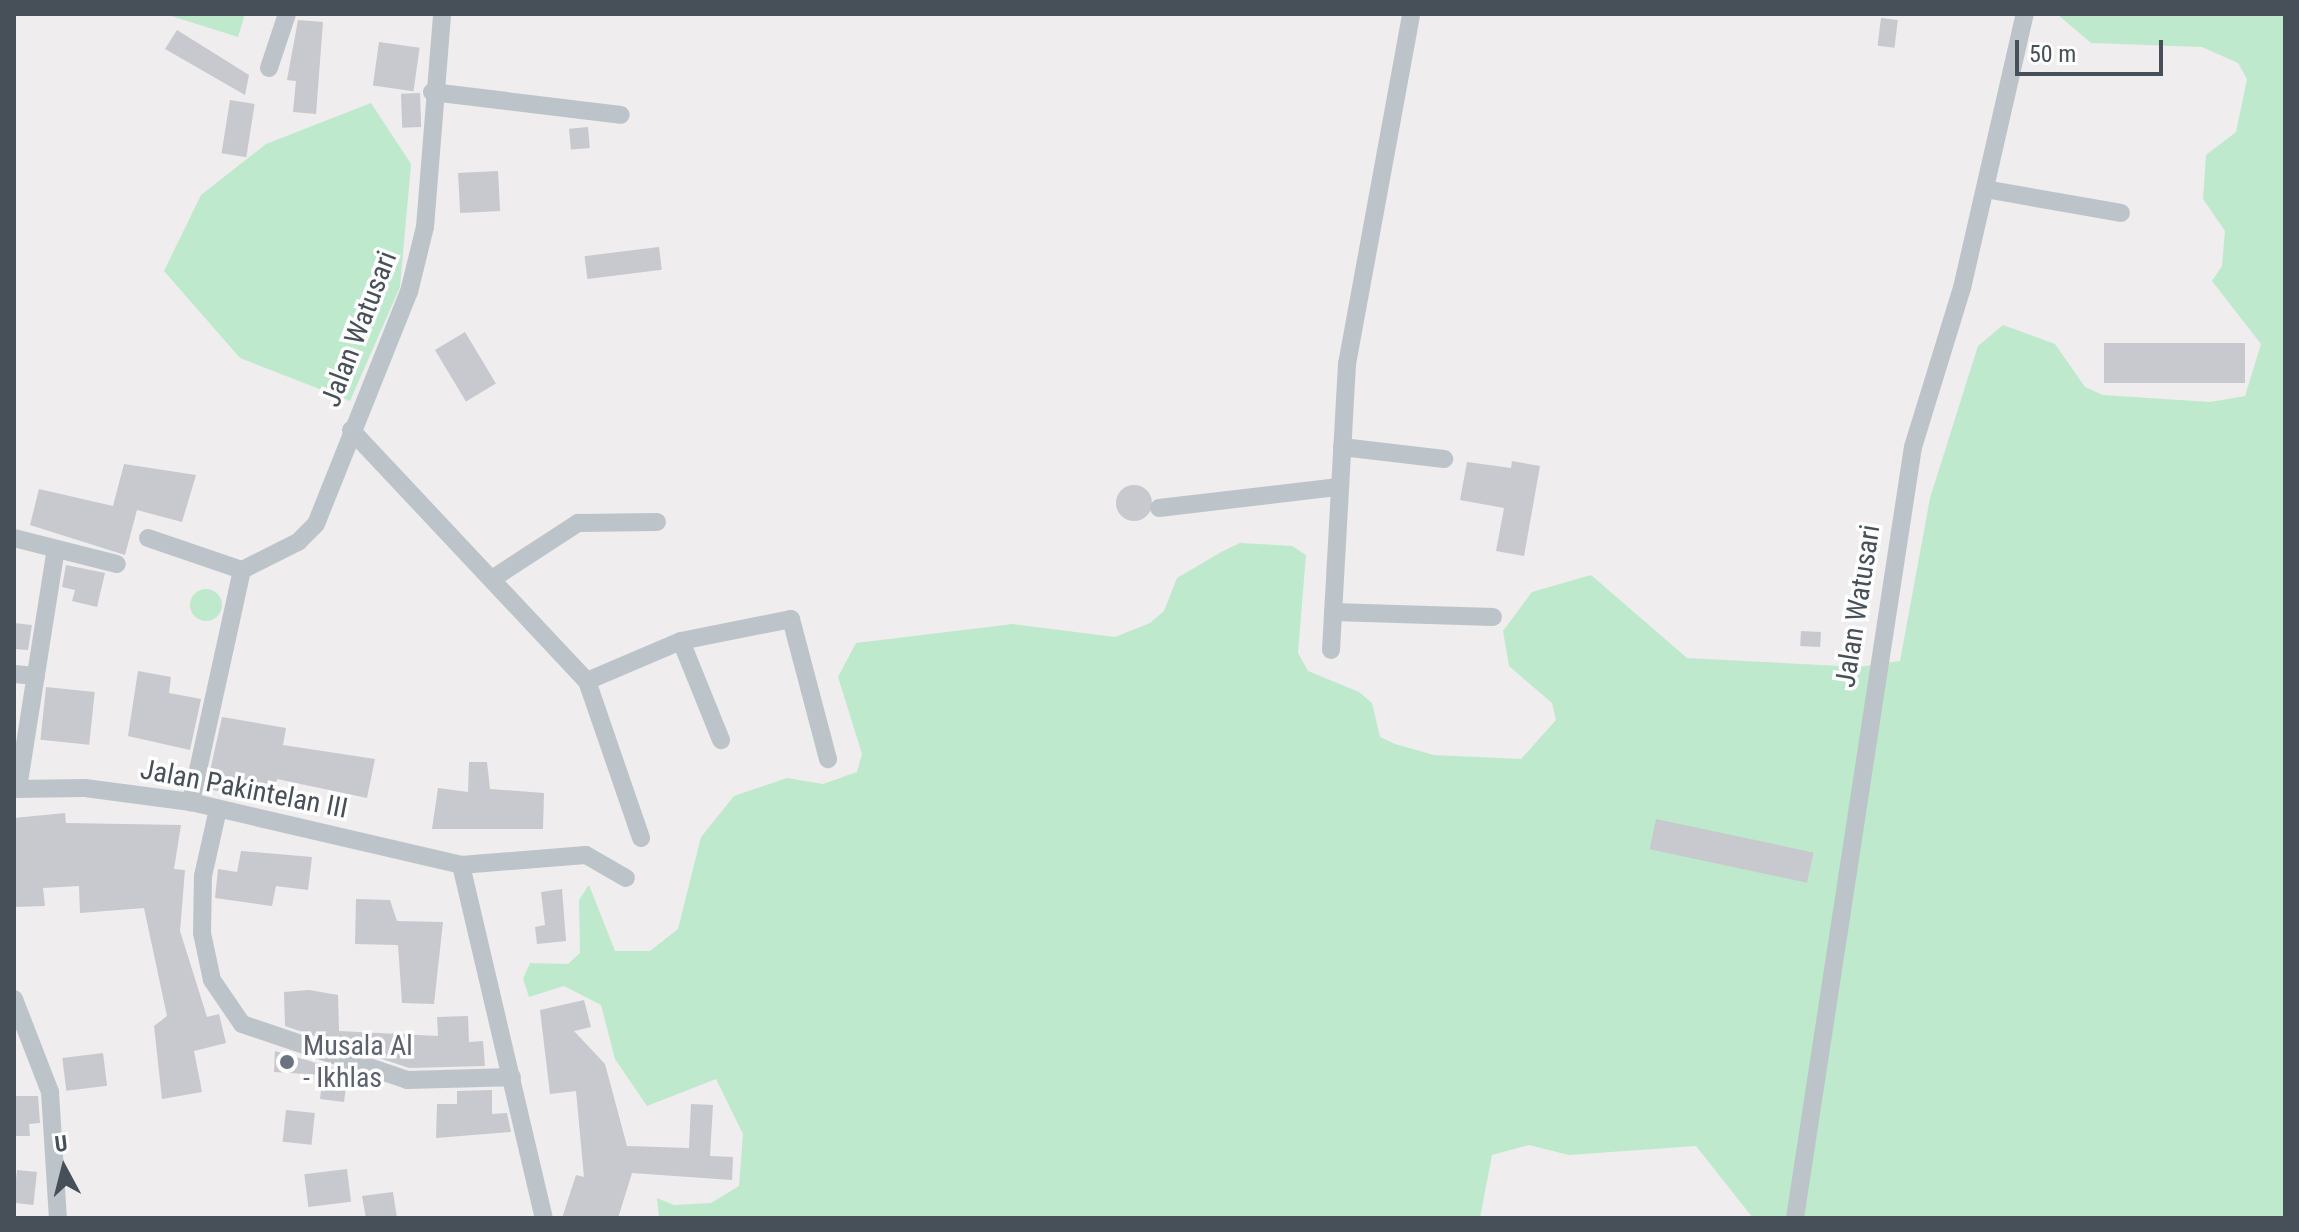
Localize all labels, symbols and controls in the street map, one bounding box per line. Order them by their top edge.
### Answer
scale bar [2019,24,2167,74]
text: 50 m [2029,40,2076,68]
street label: Jalan Watusari [314,246,404,412]
street label: Jalan Watusari [1829,522,1887,690]
street label: Jalan Pakintelan III [138,752,350,826]
place label: Musala Al - Ikhlas [303,1029,413,1095]
marker: Musala Al - Ikhlas [278,1053,296,1071]
north arrow [24,1128,104,1208]
text: U [53,1131,69,1157]

